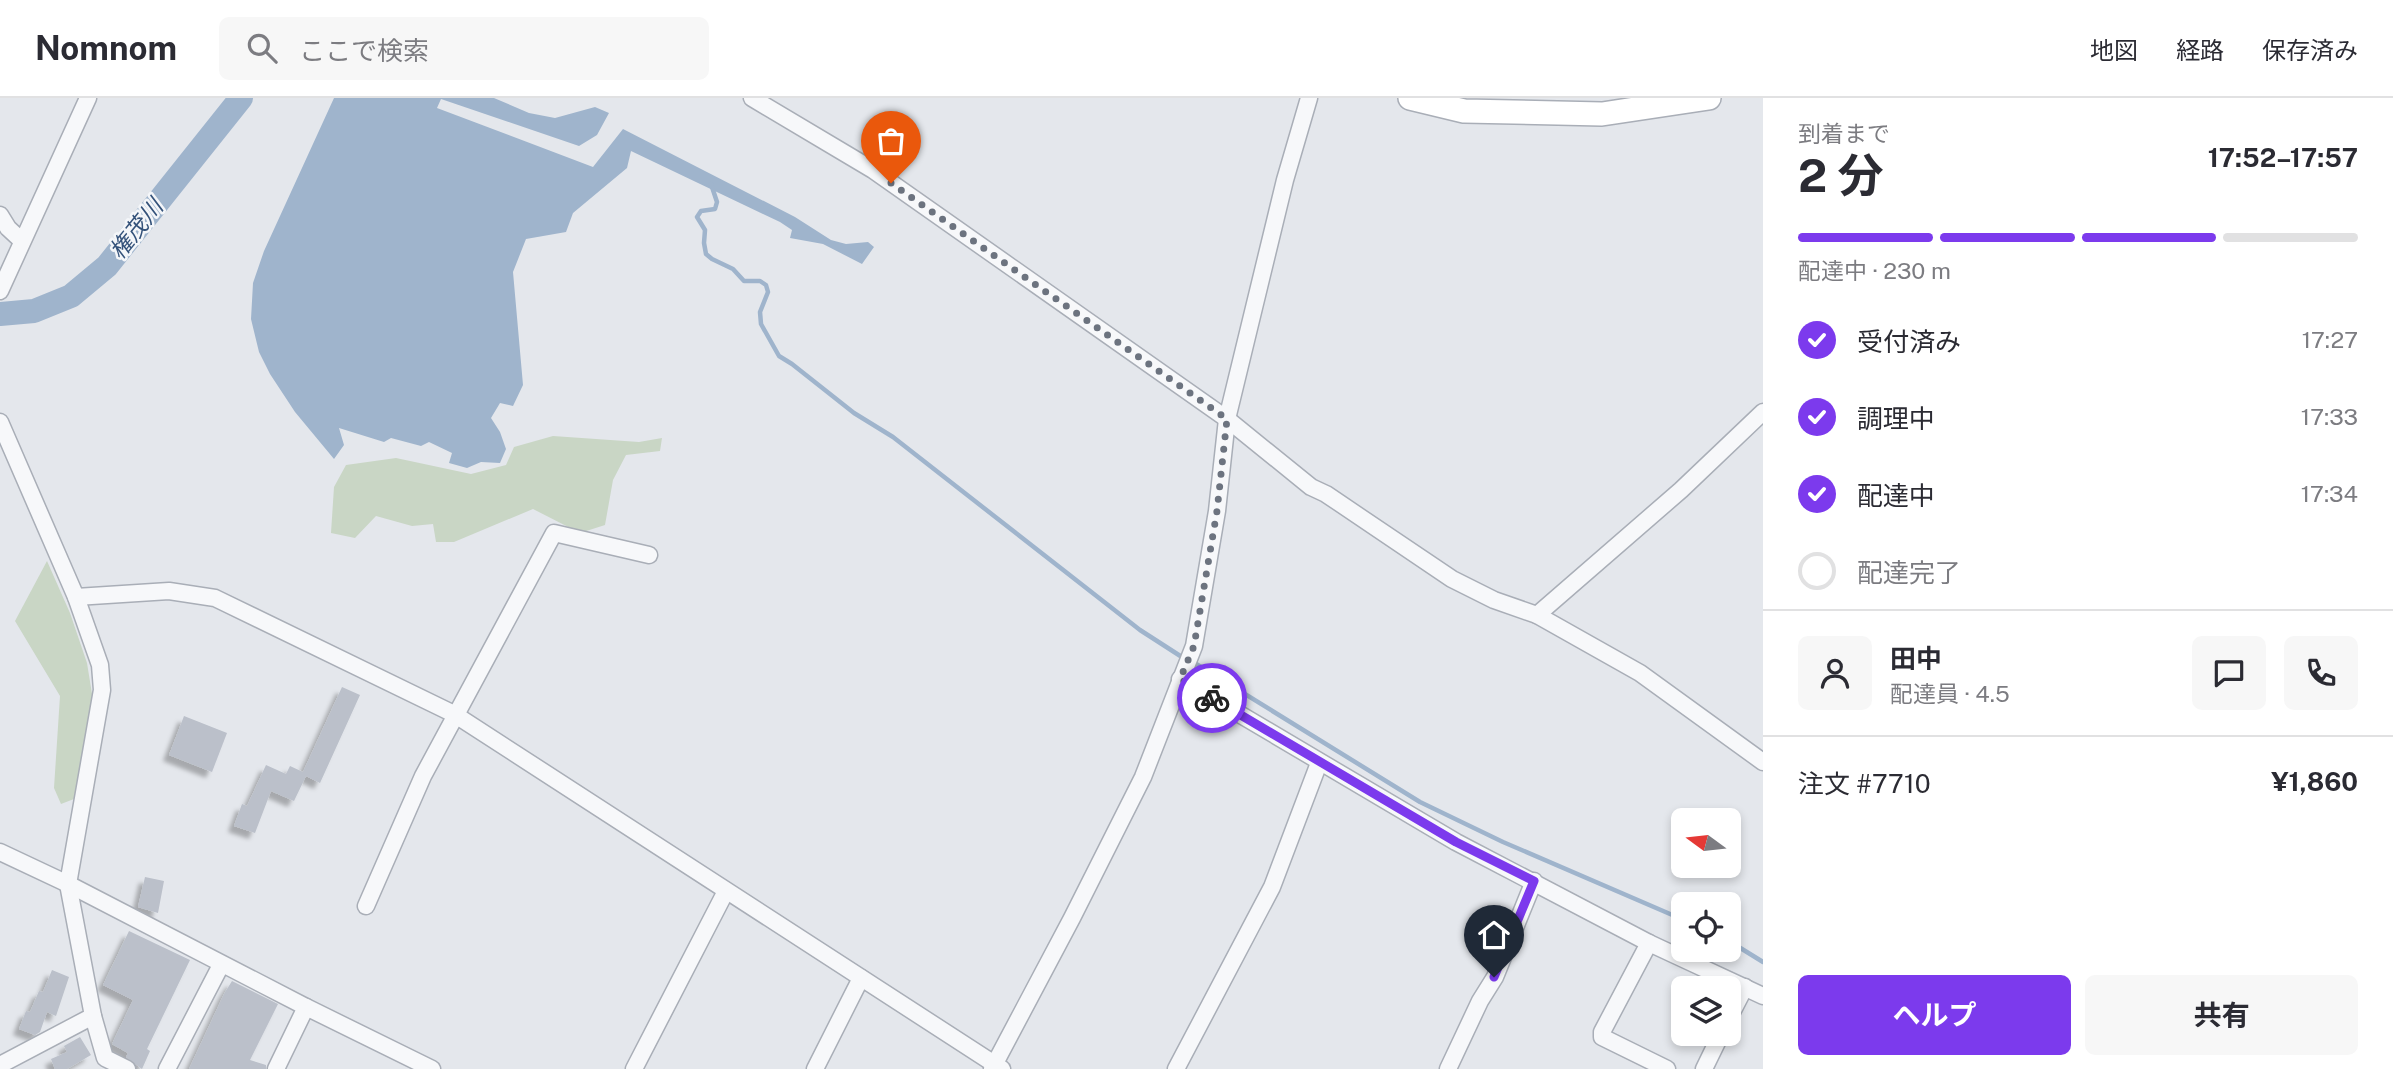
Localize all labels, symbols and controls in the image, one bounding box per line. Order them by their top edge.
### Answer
search box [219,17,709,80]
text: Nomnom [35,29,177,67]
icon: search [243,29,281,67]
text: ここで検索 [299,35,429,66]
text: 地図 [2090,36,2138,64]
text: 経路 [2176,36,2224,64]
text: 保存済み [2262,36,2358,64]
pin [861,111,921,183]
text: 到着まで [1798,120,1890,147]
icon: bag [872,122,910,160]
text: 17:52–17:57 [2208,142,2358,173]
text: 2 分 [1798,148,1884,202]
water label: 権茂川 [103,191,170,264]
text: 配達中 · 230 m [1798,257,1951,284]
icon: check [1798,321,1836,359]
text: 受付済み [1857,326,1961,357]
text: 17:27 [2302,326,2358,353]
icon: check [1798,398,1836,436]
text: 調理中 [1857,403,1935,434]
text: 17:33 [2301,403,2358,430]
icon: check [1798,475,1836,513]
text: 配達中 [1857,480,1935,511]
text: 17:34 [2301,480,2358,507]
text: 配達完了 [1857,557,1961,588]
button: person [1798,636,1872,710]
button: chat [2192,636,2266,710]
button: phone [2284,636,2358,710]
text: 田中 [1890,643,1942,674]
courier [1177,663,1247,733]
icon: bike [1193,679,1231,717]
text: 配達員 · 4.5 [1890,680,2010,707]
text: ¥1,860 [2271,766,2358,797]
text: 注文 #7710 [1798,768,1931,799]
north arrow [1671,808,1741,878]
map controls [1671,808,1741,1046]
button: locate [1671,892,1741,962]
pin [1464,905,1524,977]
icon: home [1475,916,1513,954]
button: ヘルプ [1798,975,2071,1055]
button: 共有 [2085,975,2358,1055]
button: layers [1671,976,1741,1046]

